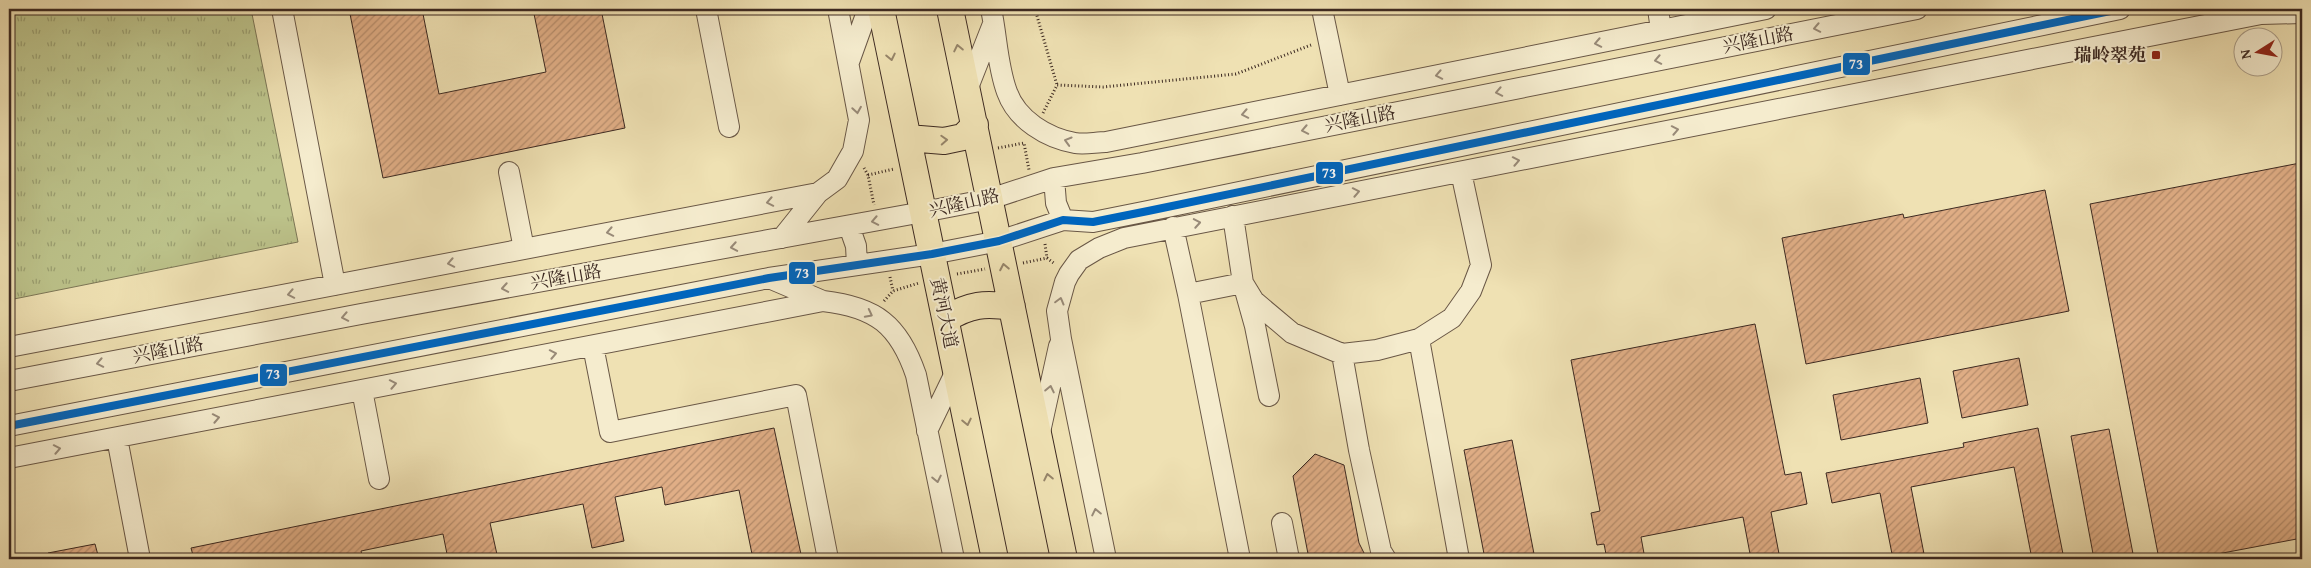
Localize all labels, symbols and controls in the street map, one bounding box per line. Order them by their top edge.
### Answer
street label: 兴隆山路 [1720,19,1796,60]
one-way arrow [1813,23,1822,33]
north arrow [2234,28,2284,78]
one-way arrow [1594,37,1603,47]
place label: 瑞岭翠苑 [2074,41,2146,68]
one-way arrow [954,44,964,53]
text: N [2234,47,2256,61]
marker: 瑞岭翠苑 [2150,49,2162,61]
one-way arrow [885,52,896,61]
line badge: 73 [1842,52,1871,76]
one-way arrow [1654,54,1662,65]
text: 73 [1849,54,1863,74]
one-way arrow [1434,69,1443,80]
one-way arrow [1494,86,1503,97]
street label: 兴隆山路 [1322,98,1398,139]
one-way arrow [852,106,862,114]
one-way arrow [1241,108,1250,119]
one-way arrow [1301,125,1309,135]
one-way arrow [1671,125,1680,136]
one-way arrow [940,134,948,145]
one-way arrow [1065,137,1073,147]
one-way arrow [1511,157,1520,167]
line badge: 73 [1315,161,1344,185]
text: 73 [1322,163,1336,183]
street label: 兴隆山路 [926,181,1002,224]
one-way arrow [1352,188,1361,198]
one-way arrow [765,196,774,207]
one-way arrow [871,216,879,226]
one-way arrow [1192,218,1201,228]
one-way arrow [606,227,615,237]
one-way arrow [730,241,739,252]
one-way arrow [446,257,455,268]
street label: 兴隆山路 [528,257,604,296]
line badge: 73 [788,261,816,285]
one-way arrow [1000,262,1010,271]
text: 73 [795,263,809,283]
street label: 黄河大道 [924,275,965,351]
one-way arrow [501,282,510,292]
one-way arrow [287,288,296,298]
one-way arrow [1054,297,1064,305]
one-way arrow [864,308,873,318]
one-way arrow [341,311,350,321]
street label: 兴隆山路 [130,329,206,370]
one-way arrow [548,349,557,359]
one-way arrow [95,358,104,368]
line badge: 73 [259,363,288,387]
text: 73 [266,364,280,384]
one-way arrow [389,380,397,390]
one-way arrow [1044,385,1054,394]
one-way arrow [212,414,221,424]
one-way arrow [961,417,972,426]
one-way arrow [52,444,61,455]
one-way arrow [1043,473,1053,482]
one-way arrow [931,474,942,483]
one-way arrow [1092,507,1102,516]

